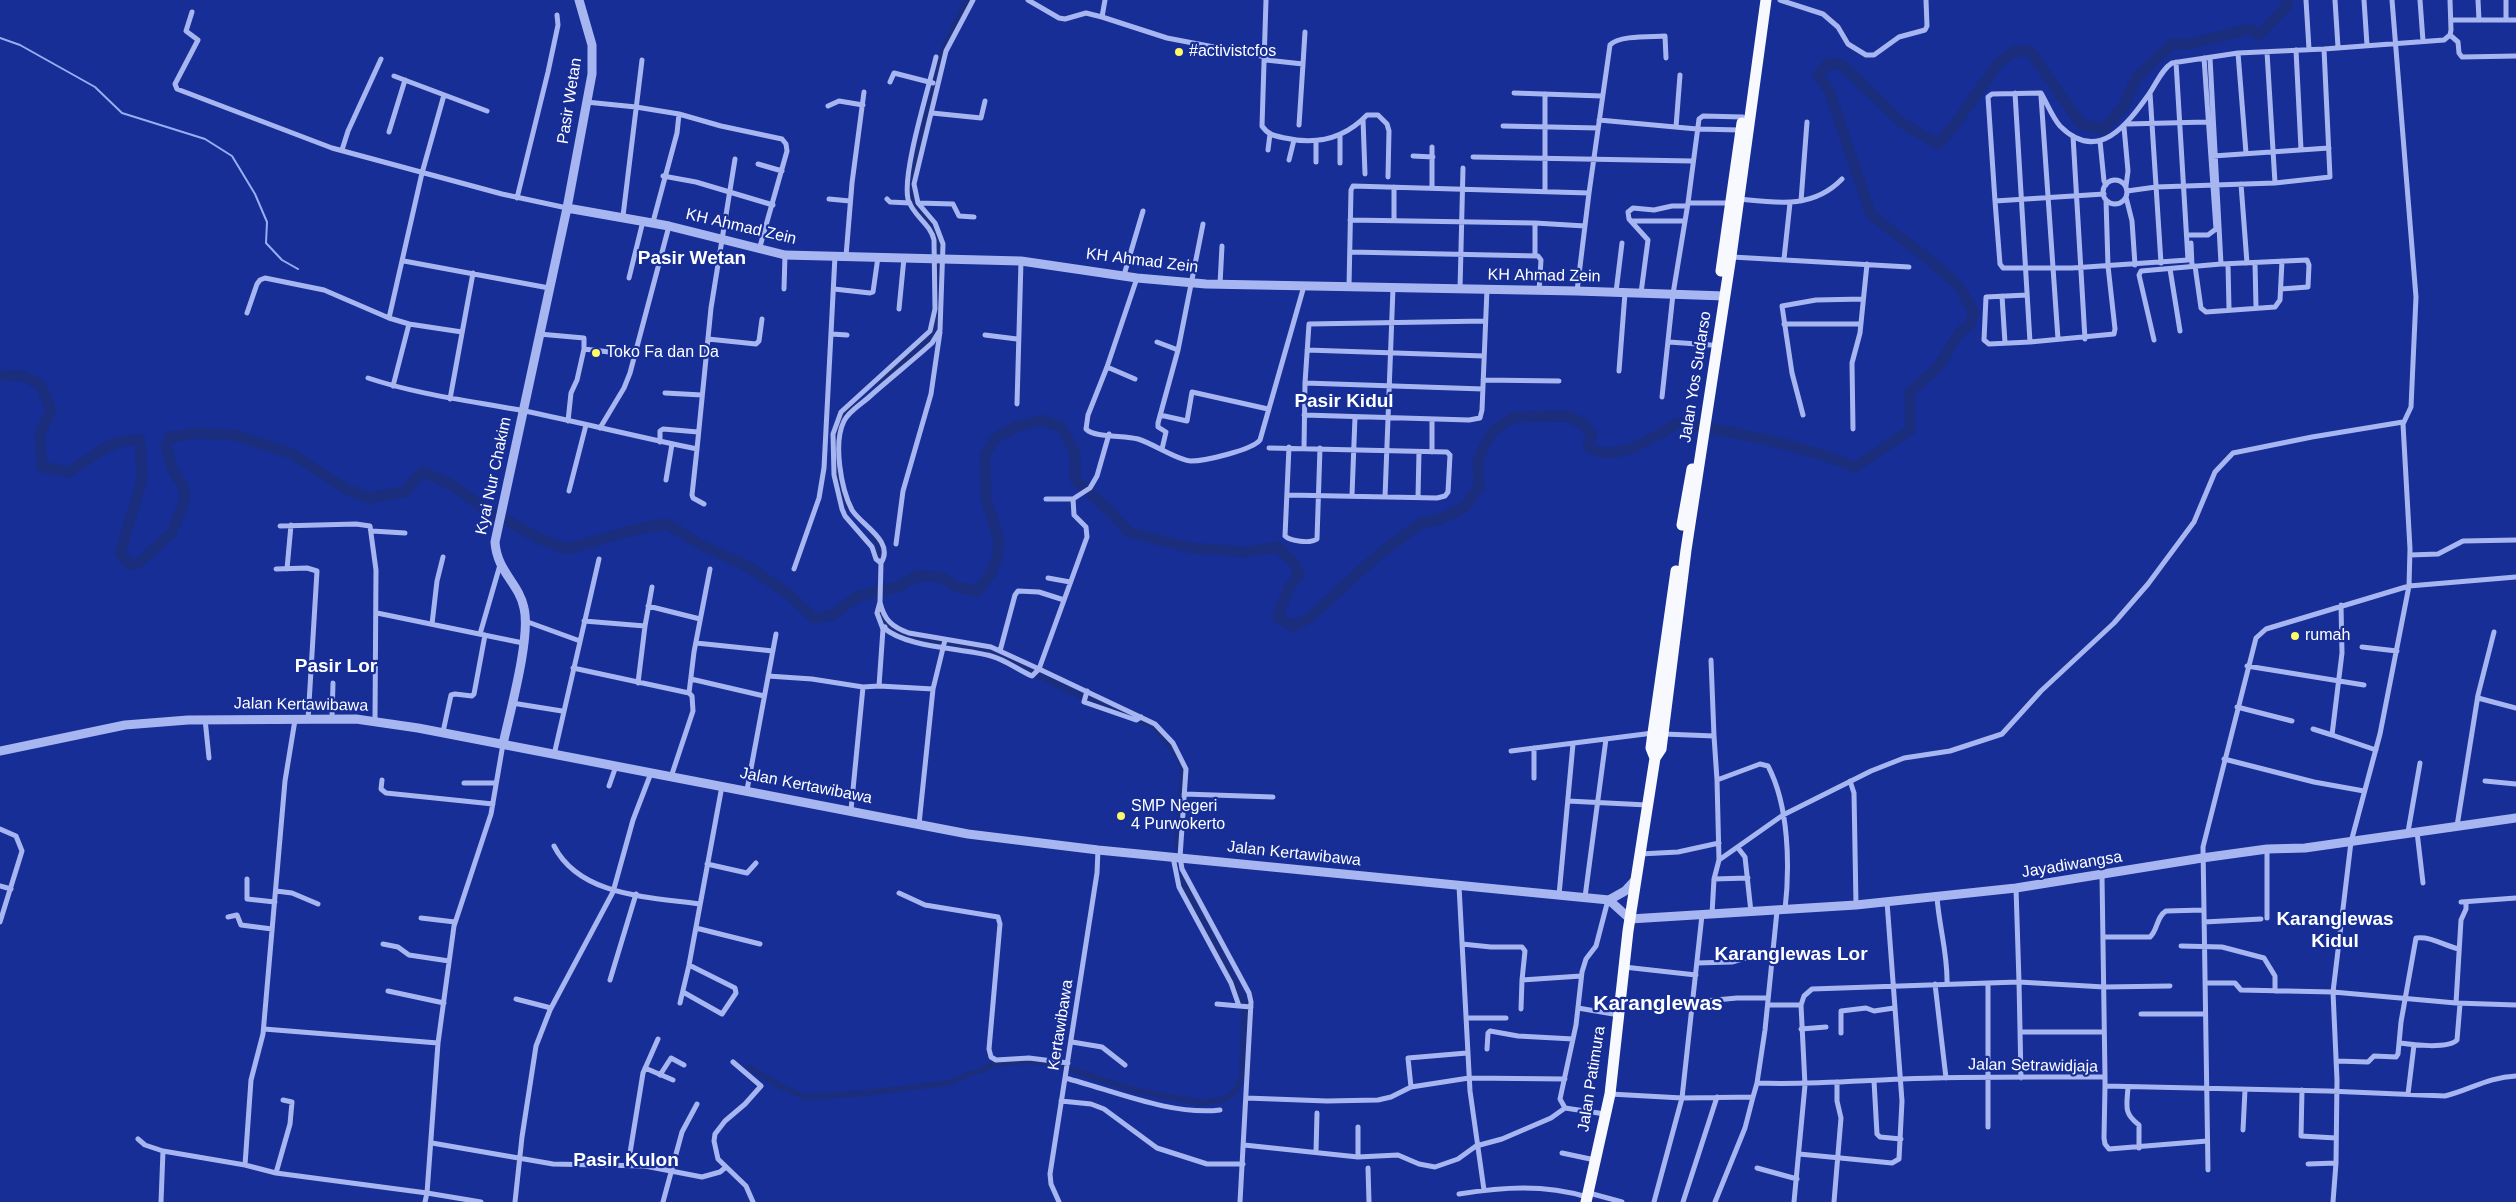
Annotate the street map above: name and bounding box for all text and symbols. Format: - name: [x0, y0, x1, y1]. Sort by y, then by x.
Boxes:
- place label: #activistcfos: [1189, 42, 1276, 62]
- marker: #activistcfos: [1173, 46, 1185, 58]
- street label: Pasir Wetan: [554, 57, 586, 145]
- street label: KH Ahmad Zein: [684, 205, 798, 249]
- street label: KH Ahmad Zein: [1085, 245, 1199, 277]
- district label: Pasir Wetan: [638, 248, 746, 270]
- street label: KH Ahmad Zein: [1487, 265, 1601, 287]
- street label: Jalan Yos Sudarso: [1676, 310, 1716, 444]
- place label: Toko Fa dan Da: [606, 343, 719, 363]
- marker: Toko Fa dan Da: [590, 347, 602, 359]
- district label: Pasir Kidul: [1294, 391, 1394, 413]
- street label: Kyai Nur Chakim: [472, 415, 516, 537]
- place label: rumah: [2305, 626, 2350, 646]
- marker: rumah: [2289, 630, 2301, 642]
- district label: Pasir Lor: [295, 656, 377, 678]
- street label: Jalan Kertawibawa: [234, 694, 368, 716]
- street label: Jalan Kertawibawa: [738, 764, 874, 808]
- place label: SMP Negeri 4 Purwokerto: [1131, 797, 1225, 835]
- marker: SMP Negeri 4 Purwokerto: [1115, 810, 1127, 822]
- street label: Jalan Kertawibawa: [1226, 837, 1362, 871]
- street label: Jayadiwangsa: [2020, 848, 2124, 882]
- district label: Karanglewas Kidul: [2276, 909, 2394, 953]
- district label: Karanglewas Lor: [1714, 944, 1868, 966]
- street label: Kertawibawa: [1044, 978, 1078, 1072]
- district label: Karanglewas: [1593, 991, 1723, 1017]
- street label: Jalan Patimura: [1574, 1025, 1610, 1133]
- street label: Jalan Setrawidjaja: [1968, 1055, 2098, 1077]
- district label: Pasir Kulon: [573, 1150, 679, 1172]

